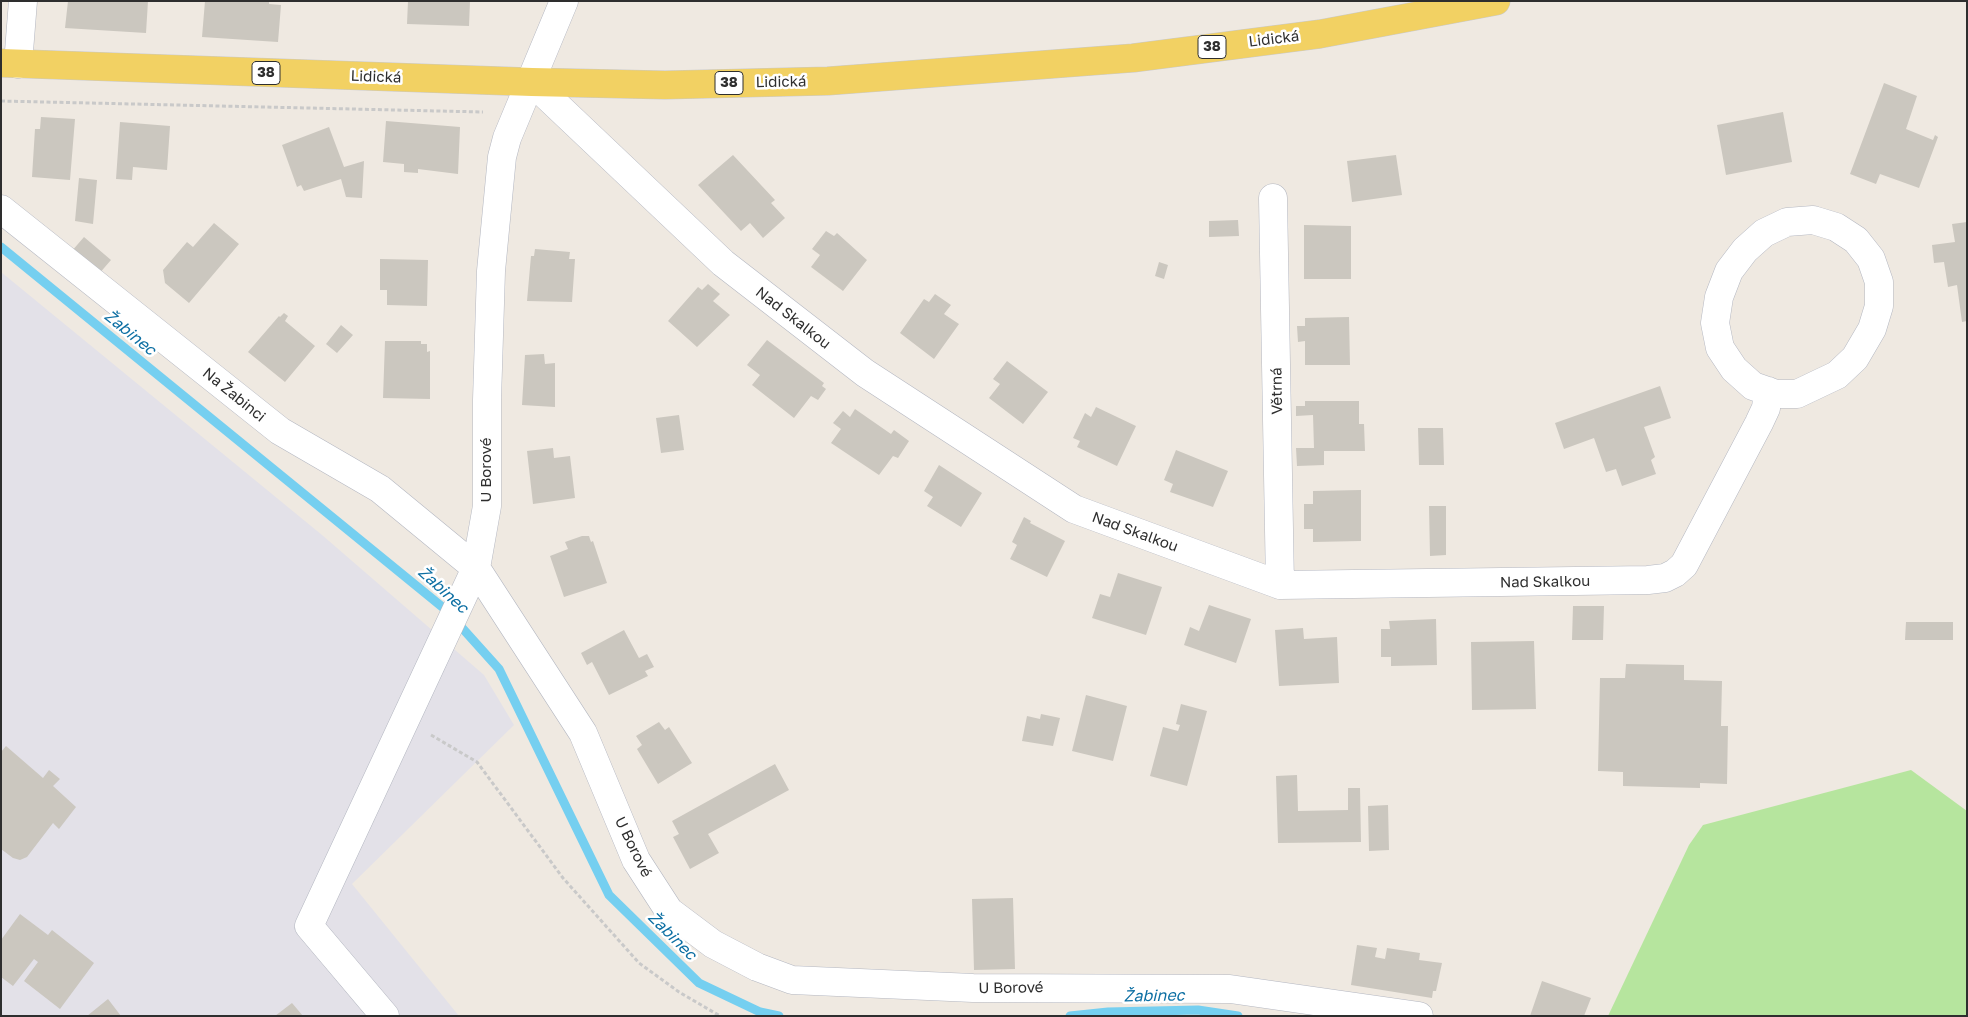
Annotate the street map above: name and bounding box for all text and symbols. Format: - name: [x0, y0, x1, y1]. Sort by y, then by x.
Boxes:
- street label: Lidická: [1248, 27, 1300, 51]
- road number: 38: [1198, 36, 1226, 58]
- road number: 38: [252, 62, 280, 84]
- street label: Lidická: [350, 67, 402, 87]
- road number: 38: [715, 72, 743, 95]
- street label: Lidická: [755, 73, 807, 91]
- street label: Nad Skalkou: [752, 283, 834, 353]
- water label: Žabinec: [100, 306, 160, 360]
- street label: Na Žabinci: [199, 364, 269, 426]
- street label: Větrná: [1268, 367, 1286, 415]
- street label: U Borové: [477, 438, 495, 502]
- street label: Nad Skalkou: [1089, 508, 1181, 556]
- water label: Žabinec: [414, 563, 472, 617]
- street label: Nad Skalkou: [1500, 572, 1590, 592]
- street label: U Borové: [611, 814, 655, 880]
- water label: Žabinec: [644, 908, 700, 964]
- street label: U Borové: [978, 978, 1044, 998]
- water label: Žabinec: [1124, 986, 1184, 1006]

